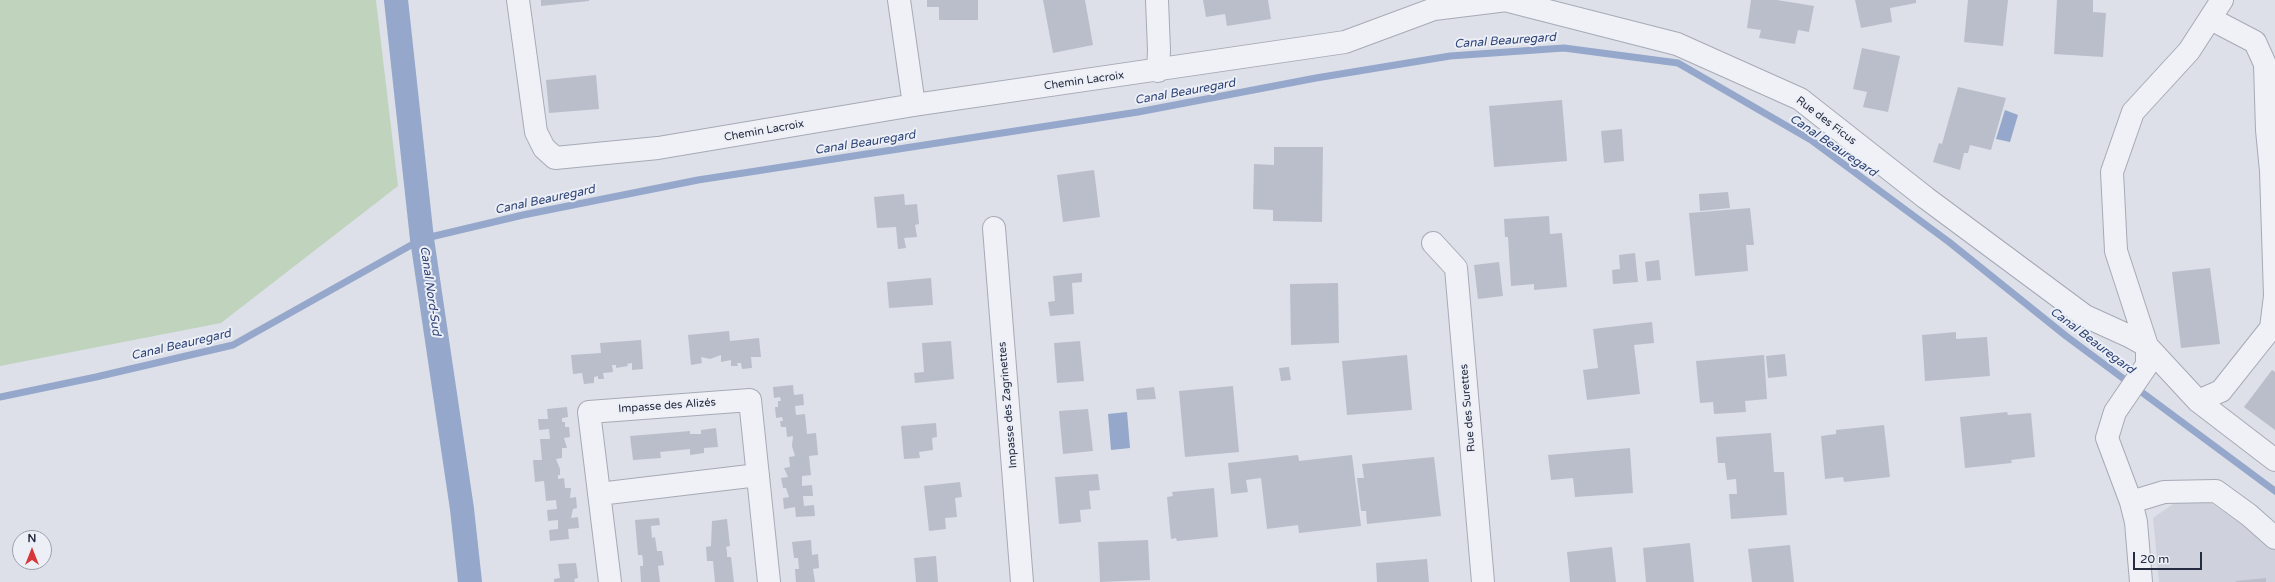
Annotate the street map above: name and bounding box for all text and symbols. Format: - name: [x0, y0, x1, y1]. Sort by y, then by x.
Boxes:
- water label: Canal Beauregard: [1454, 30, 1556, 52]
- street label: Chemin Lacroix: [1043, 69, 1125, 93]
- water label: Canal Beauregard: [1134, 76, 1236, 108]
- street label: Rue des Ficus: [1793, 94, 1859, 148]
- water label: Canal Beauregard: [1787, 112, 1879, 180]
- street label: Chemin Lacroix: [723, 117, 805, 145]
- water label: Canal Beauregard: [814, 128, 916, 158]
- water label: Canal Beauregard: [494, 182, 596, 218]
- water label: Canal Nord-Sud: [417, 245, 443, 337]
- water label: Canal Beauregard: [2047, 305, 2137, 377]
- water label: Canal Beauregard: [130, 327, 232, 363]
- street label: Impasse des Zagrinettes: [996, 341, 1020, 469]
- street label: Rue des Surettes: [1458, 363, 1478, 453]
- street label: Impasse des Alizés: [618, 396, 716, 416]
- north arrow: [12, 530, 52, 570]
- text: N: [28, 532, 36, 545]
- scale bar: [2135, 544, 2204, 570]
- text: 20 m: [2140, 552, 2169, 566]

